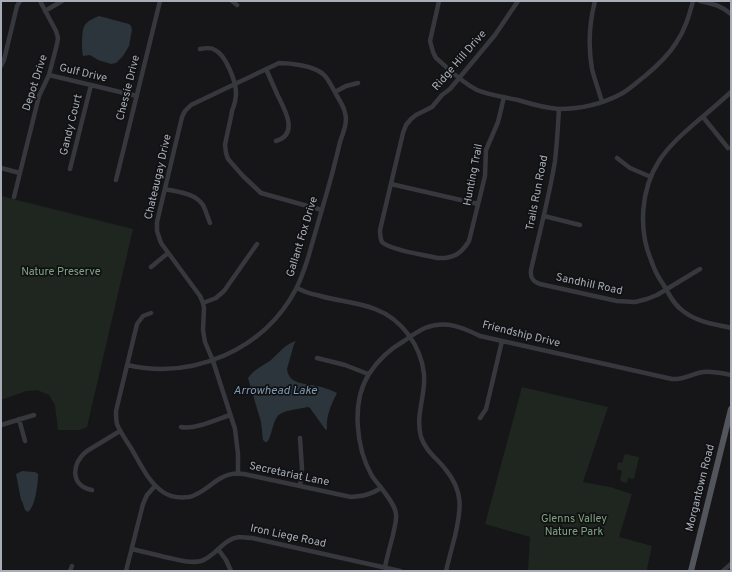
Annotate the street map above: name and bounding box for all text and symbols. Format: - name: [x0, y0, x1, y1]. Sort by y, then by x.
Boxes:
- street label: Ridge Hill Drive: [430, 28, 490, 94]
- street label: Depot Drive: [21, 53, 51, 113]
- street label: Chessie Drive: [114, 54, 144, 122]
- street label: Gulf Drive: [58, 62, 108, 86]
- street label: Gandy Court: [58, 93, 86, 157]
- street label: Chateaugay Drive: [143, 133, 175, 221]
- street label: Hunting Trail: [462, 143, 486, 207]
- street label: Trails Run Road: [524, 154, 552, 232]
- street label: Gallant Fox Drive: [285, 195, 321, 279]
- park label: Nature Preserve: [21, 266, 101, 280]
- street label: Sandhill Road: [554, 271, 624, 299]
- street label: Friendship Drive: [481, 319, 561, 351]
- water label: Arrowhead Lake: [233, 385, 317, 399]
- street label: Morgantown Road: [684, 443, 718, 533]
- street label: Secretariat Lane: [248, 460, 330, 490]
- park label: Glenns Valley Nature Park: [541, 513, 607, 539]
- street label: Iron Liege Road: [249, 523, 327, 551]

